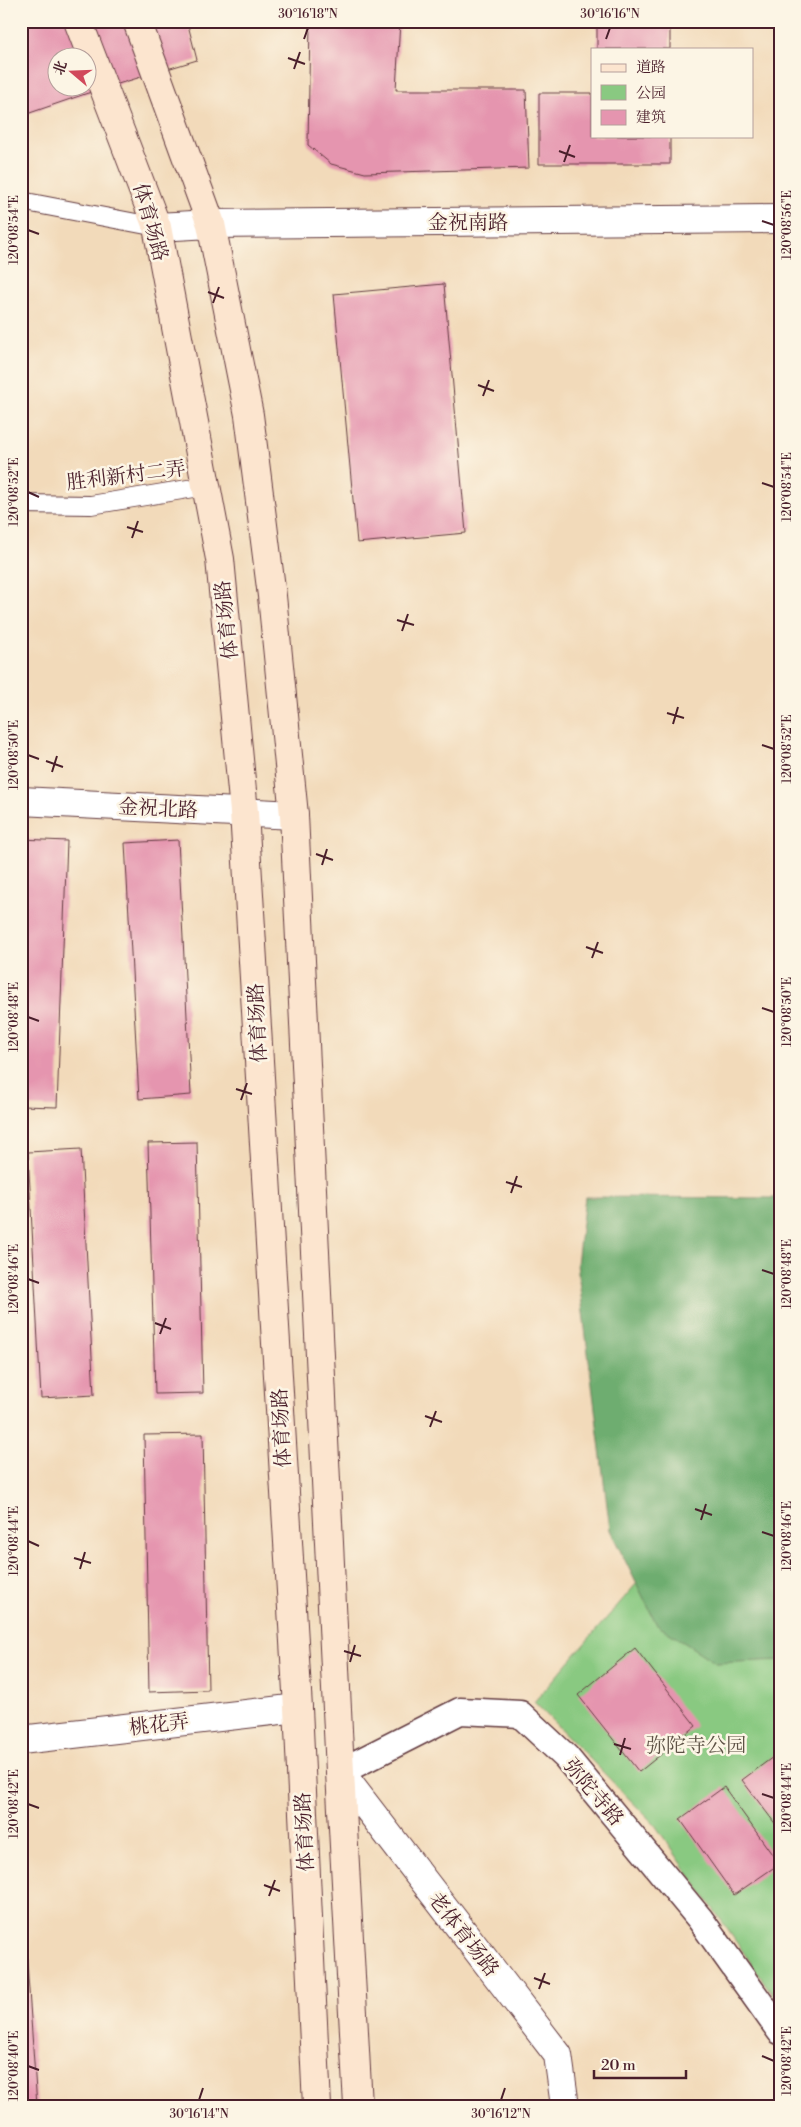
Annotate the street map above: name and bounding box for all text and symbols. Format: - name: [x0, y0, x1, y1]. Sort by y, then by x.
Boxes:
- text: 30°16'18"N: [278, 7, 338, 22]
- text: 30°16'16"N: [580, 7, 640, 22]
- north arrow: [48, 48, 98, 98]
- legend: [591, 48, 754, 138]
- text: 道路: [636, 58, 666, 77]
- text: 北: [50, 59, 71, 78]
- text: 公园: [636, 84, 666, 103]
- text: 建筑: [636, 108, 666, 127]
- street label: 体育场路: [127, 181, 173, 264]
- text: 120°08'56"E: [780, 190, 795, 260]
- text: 120°08'54"E: [7, 195, 22, 265]
- street label: 金祝南路: [428, 211, 508, 236]
- text: 120°08'54"E: [780, 452, 795, 522]
- text: 120°08'52"E: [7, 457, 22, 527]
- street label: 胜利新村二弄: [65, 457, 187, 496]
- street label: 体育场路: [211, 579, 244, 661]
- text: 120°08'52"E: [780, 714, 795, 784]
- text: 120°08'50"E: [7, 720, 22, 790]
- street label: 金祝北路: [117, 795, 199, 824]
- text: 120°08'50"E: [780, 977, 795, 1047]
- text: 120°08'48"E: [7, 982, 22, 1052]
- street label: 体育场路: [244, 982, 273, 1064]
- text: 120°08'48"E: [780, 1239, 795, 1309]
- text: 120°08'46"E: [7, 1244, 22, 1314]
- street label: 体育场路: [268, 1387, 297, 1469]
- text: 120°08'46"E: [780, 1501, 795, 1571]
- text: 120°08'44"E: [7, 1506, 22, 1576]
- street label: 桃花弄: [128, 1709, 190, 1742]
- park label: 弥陀寺公园: [646, 1734, 746, 1759]
- street label: 弥陀寺路: [558, 1754, 628, 1832]
- text: 120°08'44"E: [780, 1763, 795, 1833]
- text: 120°08'42"E: [7, 1769, 22, 1839]
- street label: 体育场路: [291, 1791, 320, 1873]
- street label: 老体育场路: [422, 1888, 503, 1982]
- text: 120°08'42"E: [780, 2026, 795, 2096]
- text: 120°08'40"E: [7, 2031, 22, 2101]
- scale bar: [594, 2047, 686, 2079]
- text: 20 m: [601, 2056, 636, 2075]
- text: 30°16'14"N: [169, 2107, 229, 2122]
- text: 30°16'12"N: [471, 2107, 531, 2122]

